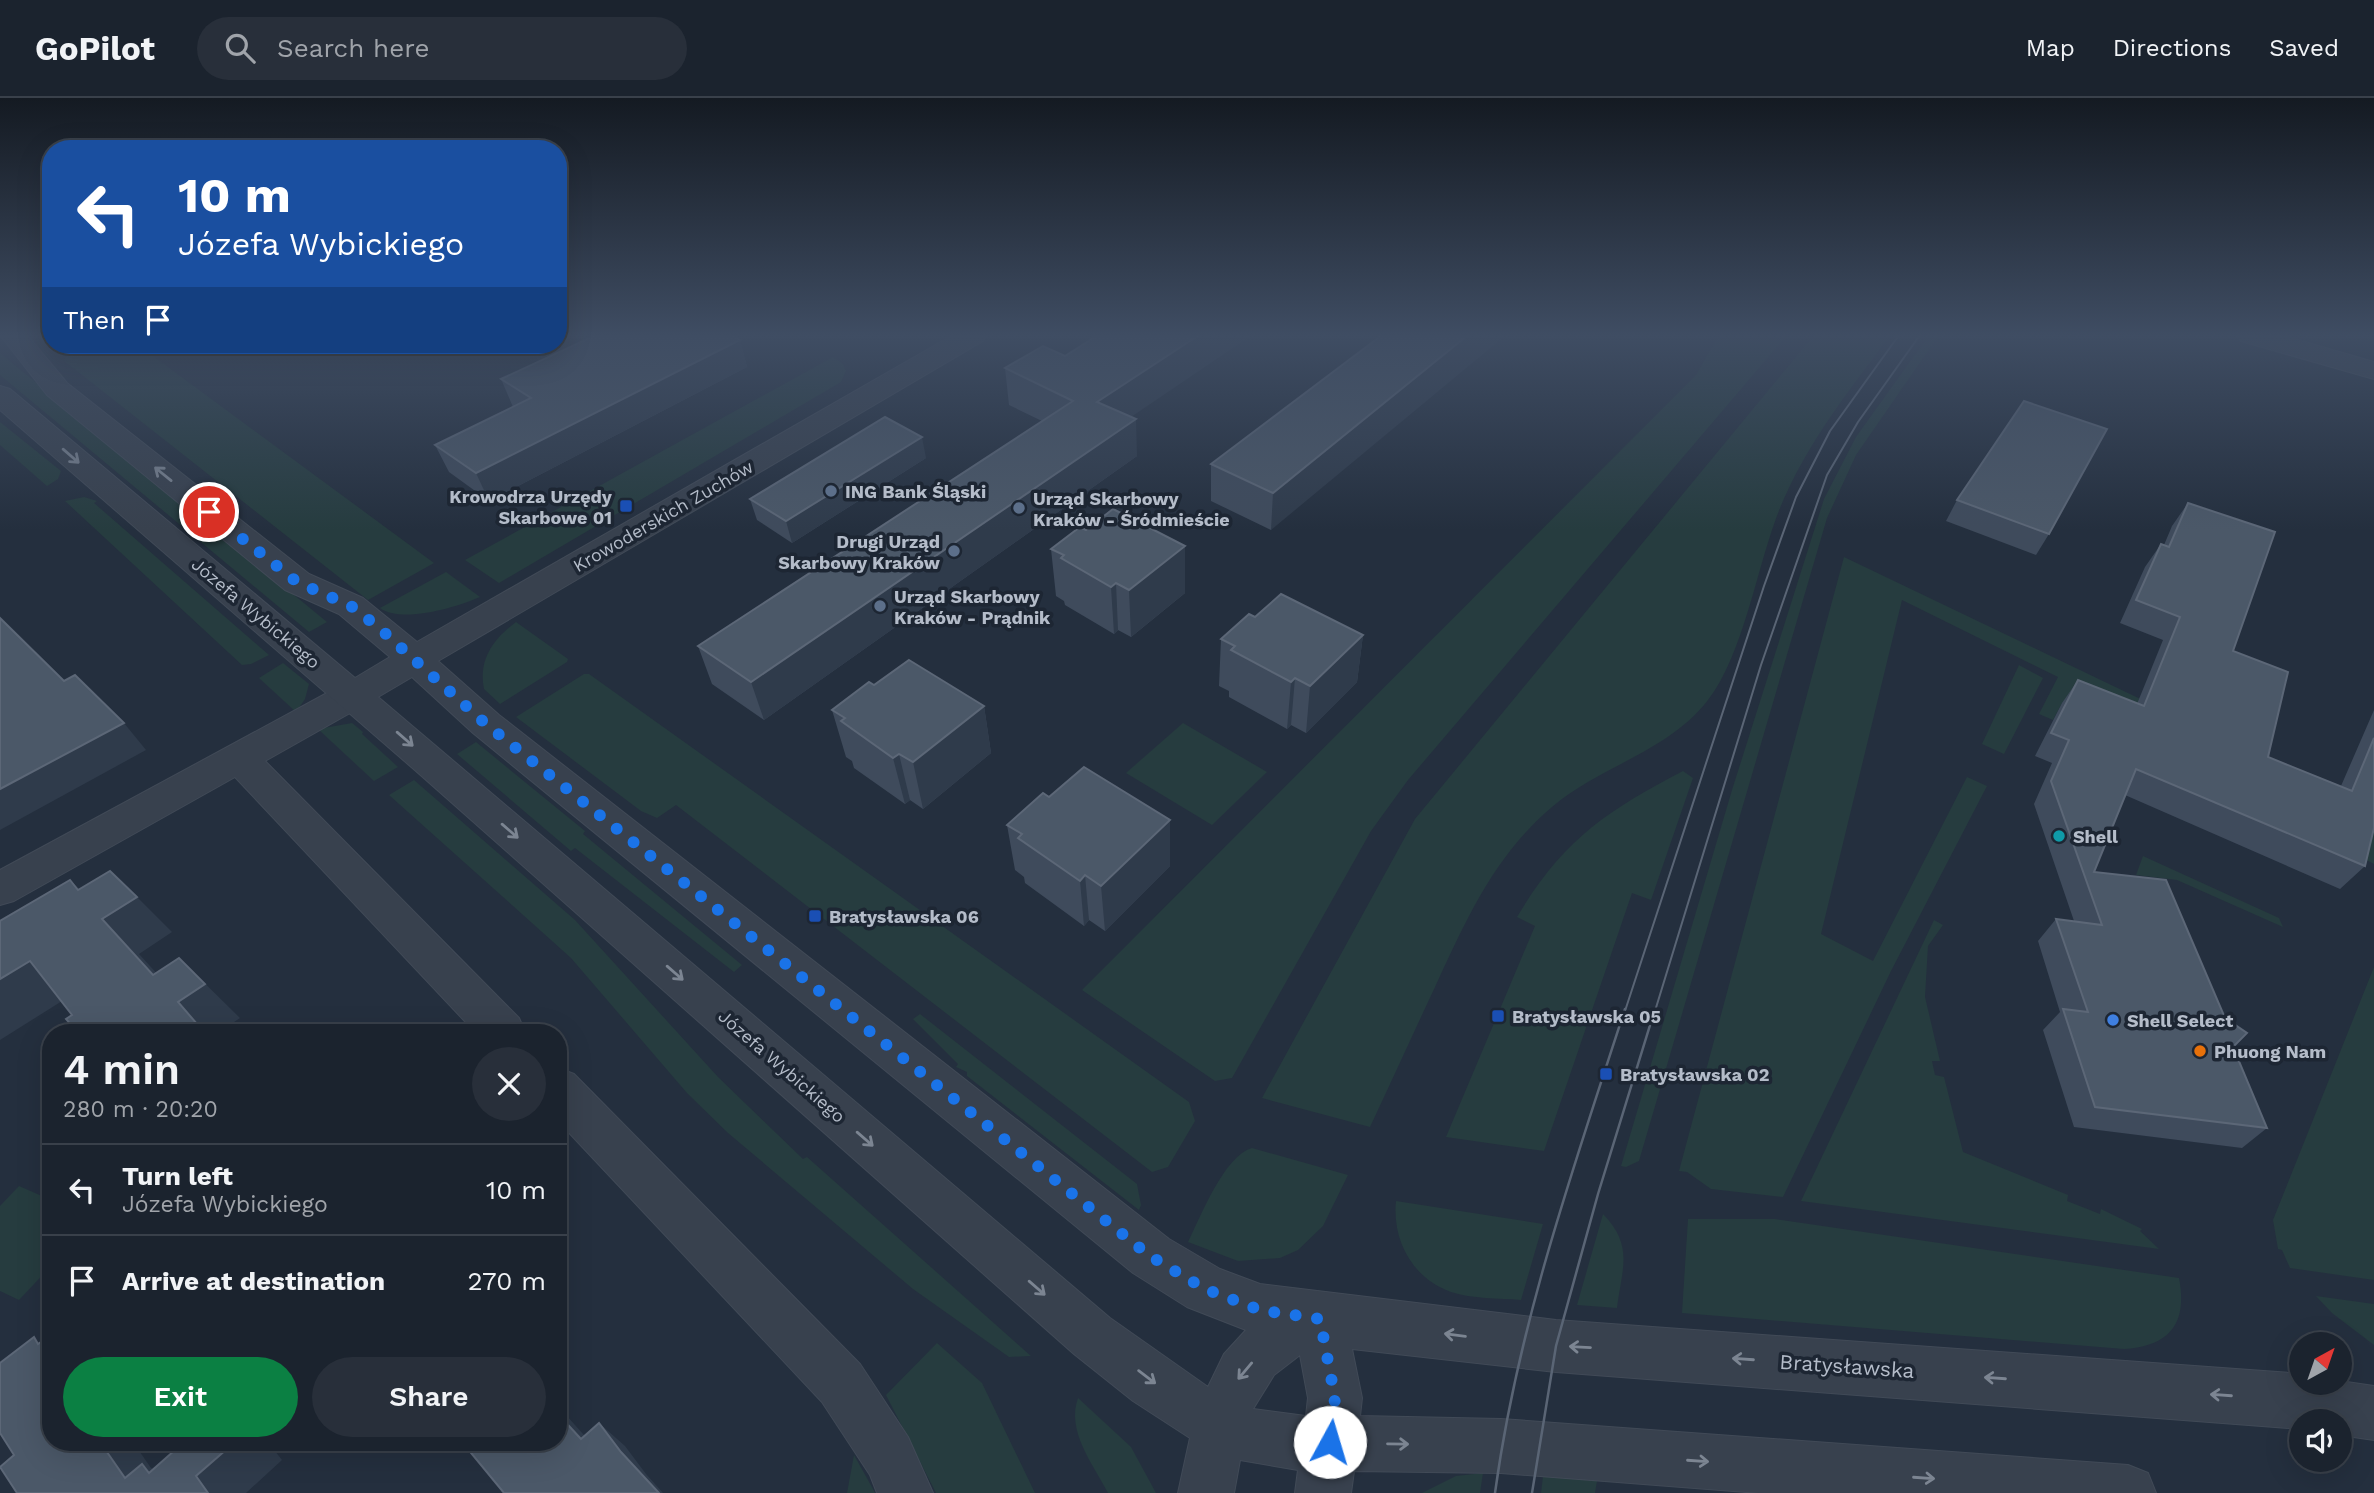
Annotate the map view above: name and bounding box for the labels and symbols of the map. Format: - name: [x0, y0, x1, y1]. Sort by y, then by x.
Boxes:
- one-way arrow: [61, 448, 79, 464]
- street label: Krowoderskich Zuchów: [569, 456, 757, 576]
- one-way arrow: [154, 467, 172, 482]
- place label: ING Bank Śląski: [845, 481, 986, 502]
- pin: [179, 482, 239, 542]
- marker: ING Bank Śląski: [823, 483, 839, 499]
- place label: Krowodrza Urzędy Skarbowe 01: [449, 486, 613, 528]
- place label: Urząd Skarbowy Kraków - Śródmieście: [1033, 488, 1230, 530]
- marker: Krowodrza Urzędy Skarbowe 01: [618, 498, 634, 514]
- marker: Urząd Skarbowy Kraków - Śródmieście: [1011, 500, 1027, 516]
- place label: Drugi Urząd Skarbowy Kraków: [778, 531, 941, 573]
- marker: Drugi Urząd Skarbowy Kraków: [946, 543, 962, 559]
- street label: Józefa Wybickiego: [188, 553, 324, 673]
- place label: Urząd Skarbowy Kraków - Prądnik: [894, 586, 1051, 628]
- marker: Urząd Skarbowy Kraków - Prądnik: [872, 598, 888, 614]
- one-way arrow: [395, 731, 413, 747]
- one-way arrow: [501, 823, 519, 839]
- place label: Shell: [2073, 826, 2118, 847]
- marker: Shell: [2051, 828, 2067, 844]
- place label: Bratysławska 06: [829, 906, 979, 927]
- marker: Bratysławska 06: [807, 908, 823, 924]
- one-way arrow: [666, 965, 684, 981]
- street label: Józefa Wybickiego: [714, 1005, 850, 1127]
- place label: Bratysławska 05: [1512, 1006, 1661, 1027]
- marker: Bratysławska 05: [1490, 1008, 1506, 1024]
- place label: Shell Select: [2127, 1010, 2233, 1031]
- marker: Shell Select: [2105, 1012, 2121, 1028]
- place label: Phuong Nam: [2214, 1041, 2326, 1062]
- marker: Phuong Nam: [2192, 1043, 2208, 1059]
- place label: Bratysławska 02: [1620, 1064, 1769, 1085]
- marker: Bratysławska 02: [1598, 1066, 1614, 1082]
- one-way arrow: [856, 1131, 874, 1147]
- one-way arrow: [1027, 1280, 1045, 1296]
- one-way arrow: [1444, 1328, 1466, 1341]
- north arrow: [2289, 1332, 2352, 1395]
- one-way arrow: [1569, 1341, 1592, 1354]
- street label: Bratysławska: [1779, 1349, 1915, 1383]
- one-way arrow: [1733, 1352, 1755, 1365]
- one-way arrow: [1237, 1362, 1253, 1380]
- one-way arrow: [1137, 1370, 1155, 1385]
- one-way arrow: [1984, 1371, 2006, 1384]
- one-way arrow: [2211, 1388, 2233, 1401]
- position arrow: [1293, 1405, 1367, 1479]
- one-way arrow: [1387, 1437, 1410, 1451]
- one-way arrow: [1686, 1455, 1708, 1468]
- one-way arrow: [1913, 1472, 1935, 1485]

